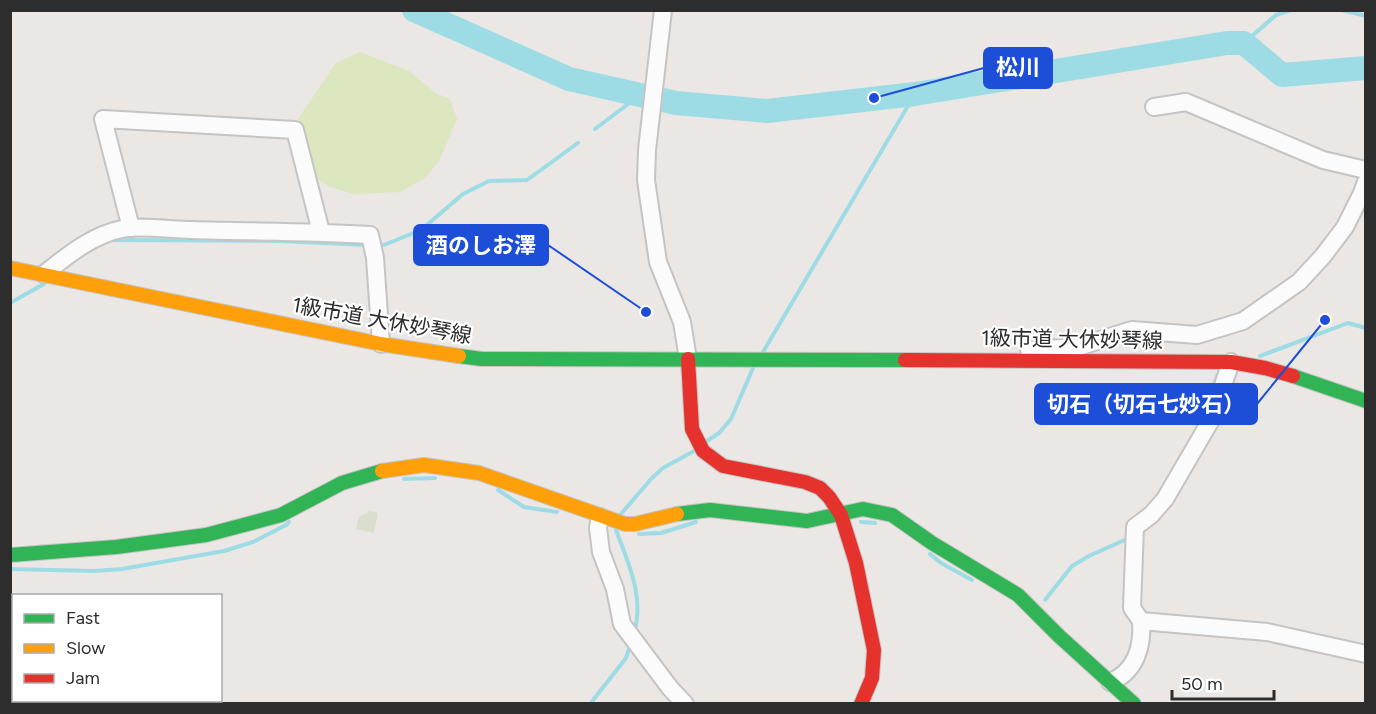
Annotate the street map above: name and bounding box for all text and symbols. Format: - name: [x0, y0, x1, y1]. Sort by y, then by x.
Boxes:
- callout: 松川: [984, 48, 1052, 88]
- text: 松川: [996, 54, 1040, 81]
- callout: 酒のしお澤: [414, 225, 548, 265]
- text: 酒のしお澤: [426, 232, 536, 259]
- street label: 1級市道 大休妙琴線: [290, 292, 474, 348]
- street label: 1級市道 大休妙琴線: [981, 325, 1163, 353]
- callout: 切石（切石七妙石）: [1035, 384, 1257, 424]
- text: 切石（切石七妙石）: [1047, 391, 1245, 418]
- legend: [12, 594, 222, 702]
- text: Fast: [66, 607, 100, 629]
- text: Slow: [66, 637, 105, 659]
- scale bar: [1172, 663, 1274, 701]
- text: Jam: [66, 667, 100, 689]
- text: 50 m: [1181, 673, 1223, 695]

